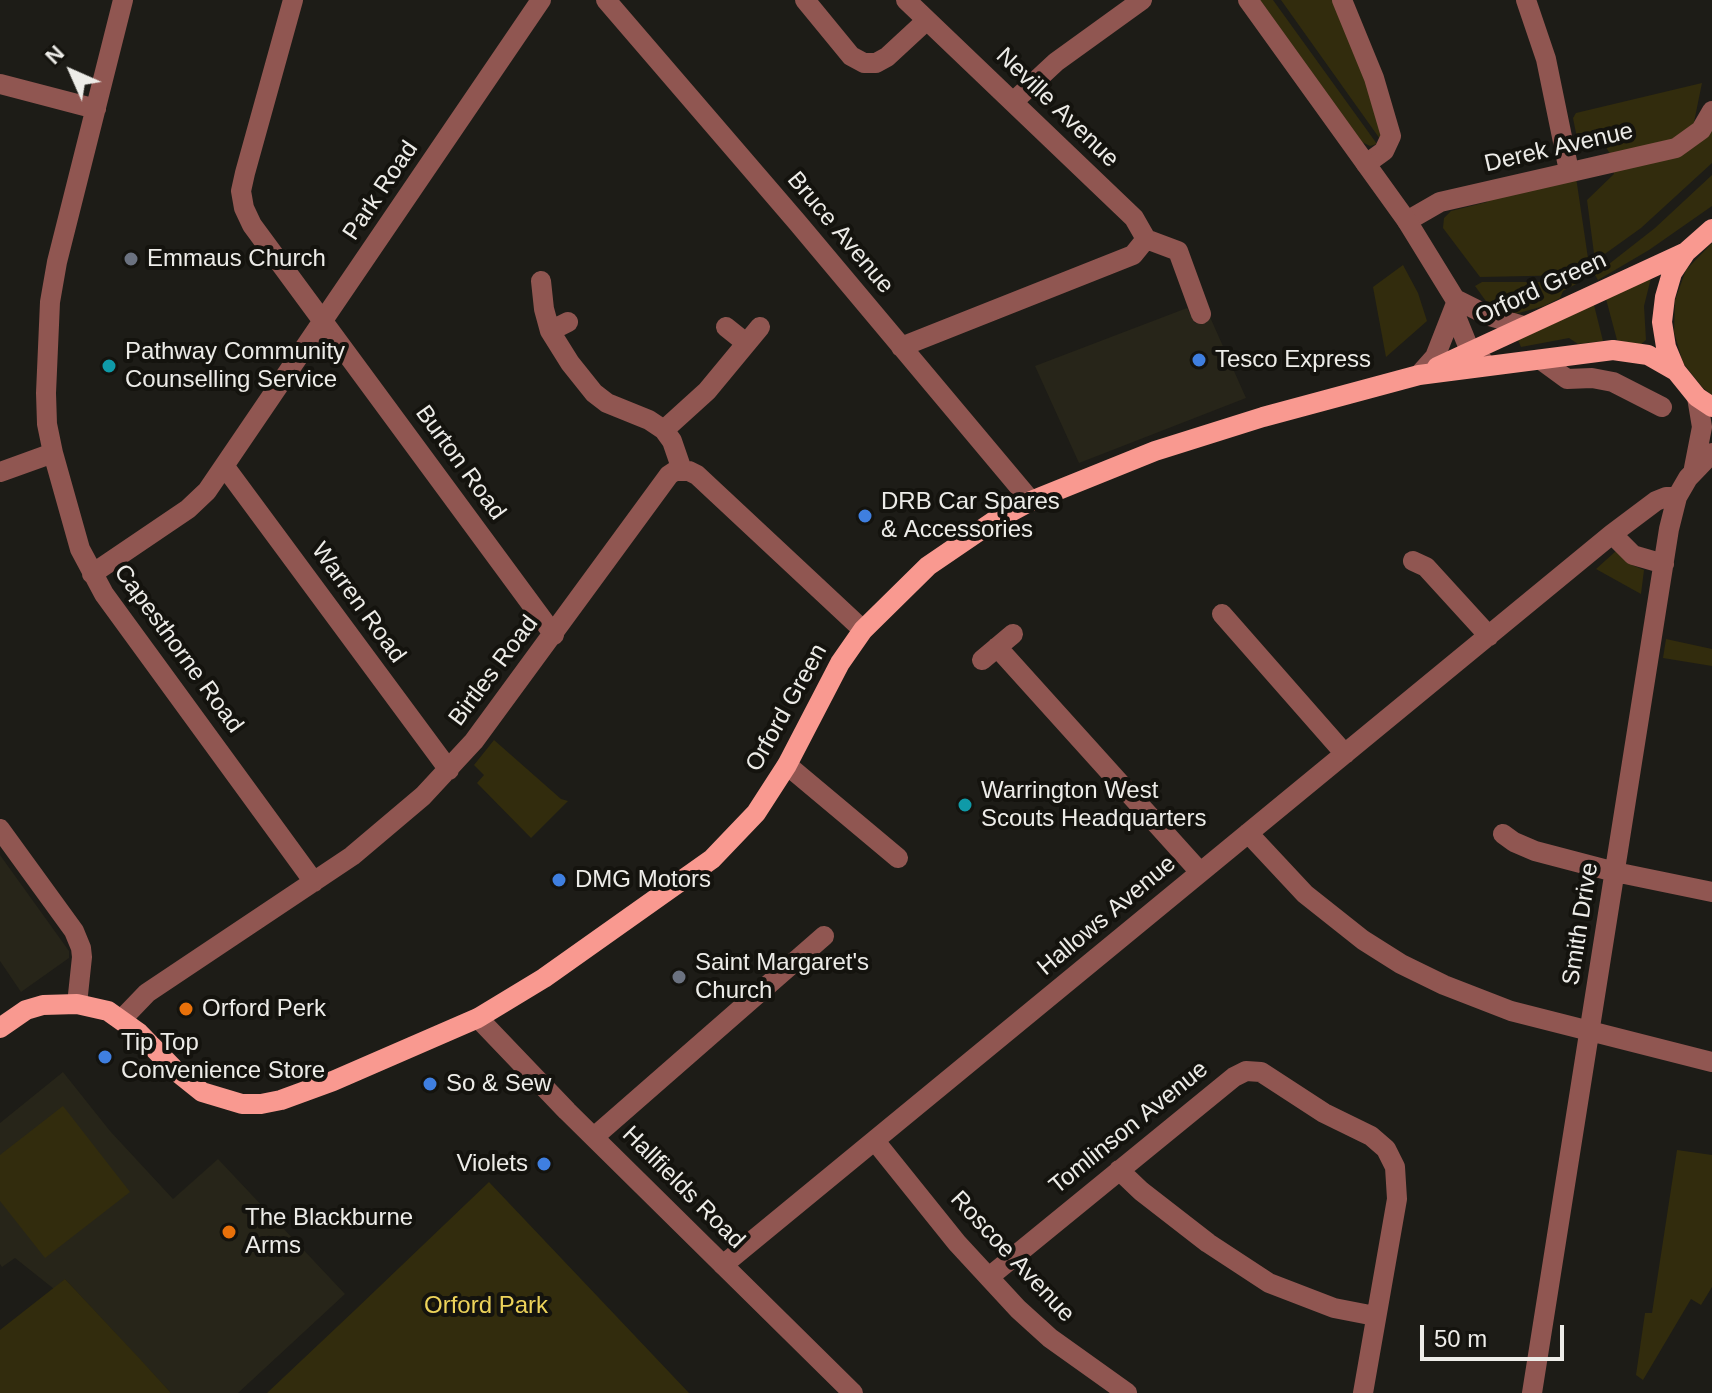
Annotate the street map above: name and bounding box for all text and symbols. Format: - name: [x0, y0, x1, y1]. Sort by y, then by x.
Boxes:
- north arrow: [32, 32, 112, 112]
- text: N: [40, 40, 69, 69]
- street label: Neville Avenue: [990, 42, 1124, 174]
- street label: Derek Avenue: [1482, 117, 1636, 179]
- street label: Park Road: [337, 136, 425, 246]
- street label: Bruce Avenue: [781, 166, 899, 300]
- place label: Emmaus Church: [147, 245, 326, 273]
- street label: Orford Green: [1471, 246, 1611, 332]
- marker: Emmaus Church: [122, 250, 140, 268]
- place label: Pathway Community Counselling Service: [125, 338, 345, 394]
- place label: Tesco Express: [1215, 346, 1371, 374]
- marker: Tesco Express: [1190, 351, 1208, 369]
- marker: Pathway Community Counselling Service: [100, 357, 118, 375]
- street label: Burton Road: [409, 400, 511, 526]
- place label: DRB Car Spares & Accessories: [881, 488, 1060, 544]
- marker: DRB Car Spares & Accessories: [856, 507, 874, 525]
- street label: Warren Road: [305, 537, 411, 669]
- street label: Capesthorne Road: [107, 559, 249, 739]
- street label: Birtles Road: [443, 610, 545, 732]
- street label: Orford Green: [740, 639, 834, 777]
- place label: Warrington West Scouts Headquarters: [981, 777, 1206, 833]
- marker: Warrington West Scouts Headquarters: [956, 796, 974, 814]
- street label: Hallows Avenue: [1032, 850, 1182, 982]
- street label: Smith Drive: [1557, 861, 1605, 987]
- place label: DMG Motors: [575, 866, 711, 894]
- marker: DMG Motors: [550, 871, 568, 889]
- place label: Saint Margaret's Church: [695, 949, 869, 1005]
- marker: Saint Margaret's Church: [670, 968, 688, 986]
- place label: Orford Perk: [202, 995, 326, 1023]
- marker: Orford Perk: [177, 1000, 195, 1018]
- place label: Tip Top Convenience Store: [121, 1029, 325, 1085]
- marker: Tip Top Convenience Store: [96, 1048, 114, 1066]
- street label: Tomlinson Avenue: [1044, 1055, 1214, 1201]
- place label: So & Sew: [446, 1070, 551, 1098]
- marker: So & Sew: [421, 1075, 439, 1093]
- street label: Hallfields Road: [616, 1121, 750, 1255]
- place label: Violets: [456, 1150, 528, 1178]
- marker: Violets: [535, 1155, 553, 1173]
- street label: Roscoe Avenue: [944, 1185, 1080, 1329]
- place label: The Blackburne Arms: [245, 1204, 413, 1260]
- marker: The Blackburne Arms: [220, 1223, 238, 1241]
- park label: Orford Park: [424, 1292, 548, 1320]
- scale bar: [1424, 1309, 1568, 1359]
- text: 50 m: [1434, 1325, 1487, 1352]

